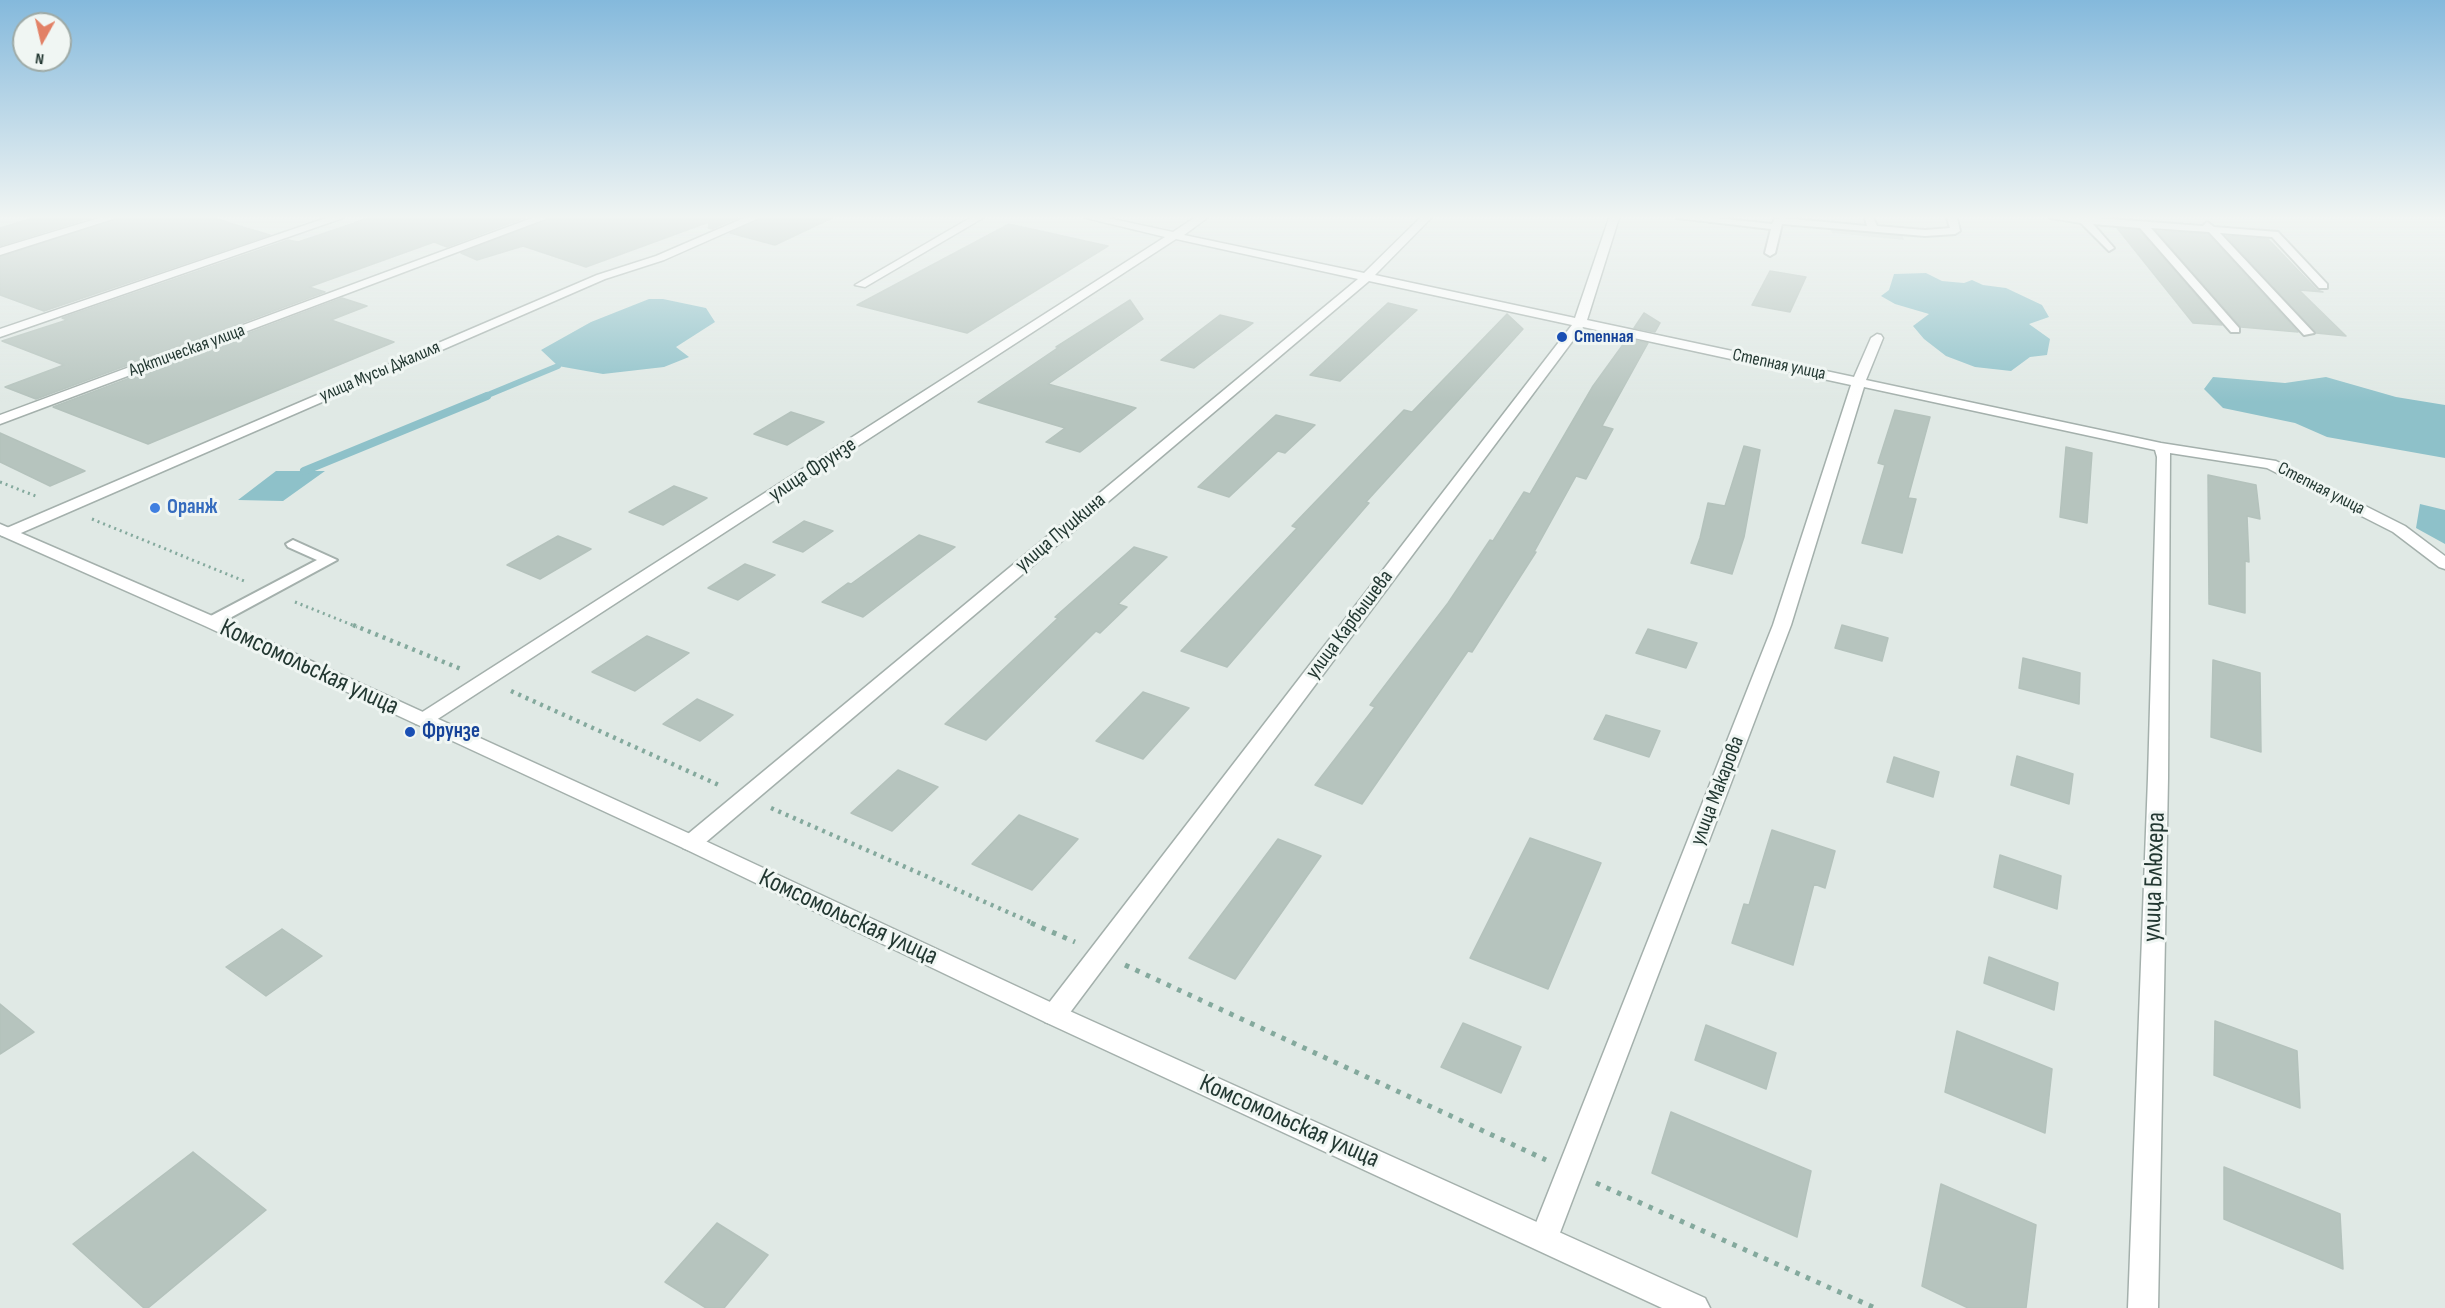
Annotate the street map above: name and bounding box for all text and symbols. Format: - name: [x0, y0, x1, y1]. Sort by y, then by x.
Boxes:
- north arrow: [12, 12, 72, 72]
- text: N: [34, 48, 45, 68]
- street label: Арктическая улица: [126, 320, 248, 382]
- place label: Степная: [1574, 326, 1634, 348]
- marker: Степная: [1555, 330, 1569, 344]
- street label: улица Мусы Джалиля: [317, 337, 443, 407]
- street label: Степная улица: [1730, 345, 1828, 385]
- street label: улица Фрунзе: [765, 432, 861, 508]
- street label: Степная улица: [2274, 458, 2368, 520]
- street label: улица Пушкина: [1011, 488, 1111, 578]
- place label: Оранж: [167, 495, 217, 521]
- marker: Оранж: [148, 501, 162, 515]
- street label: улица Карбышева: [1301, 566, 1399, 684]
- street label: Комсомольская улица: [215, 613, 403, 723]
- place label: Фрунзе: [422, 719, 480, 745]
- marker: Фрунзе: [403, 725, 417, 739]
- street label: улица Макарова: [1686, 733, 1750, 849]
- street label: улица Блюхера: [2137, 811, 2173, 943]
- street label: Комсомольская улица: [754, 863, 942, 973]
- street label: Комсомольская улица: [1194, 1068, 1384, 1176]

